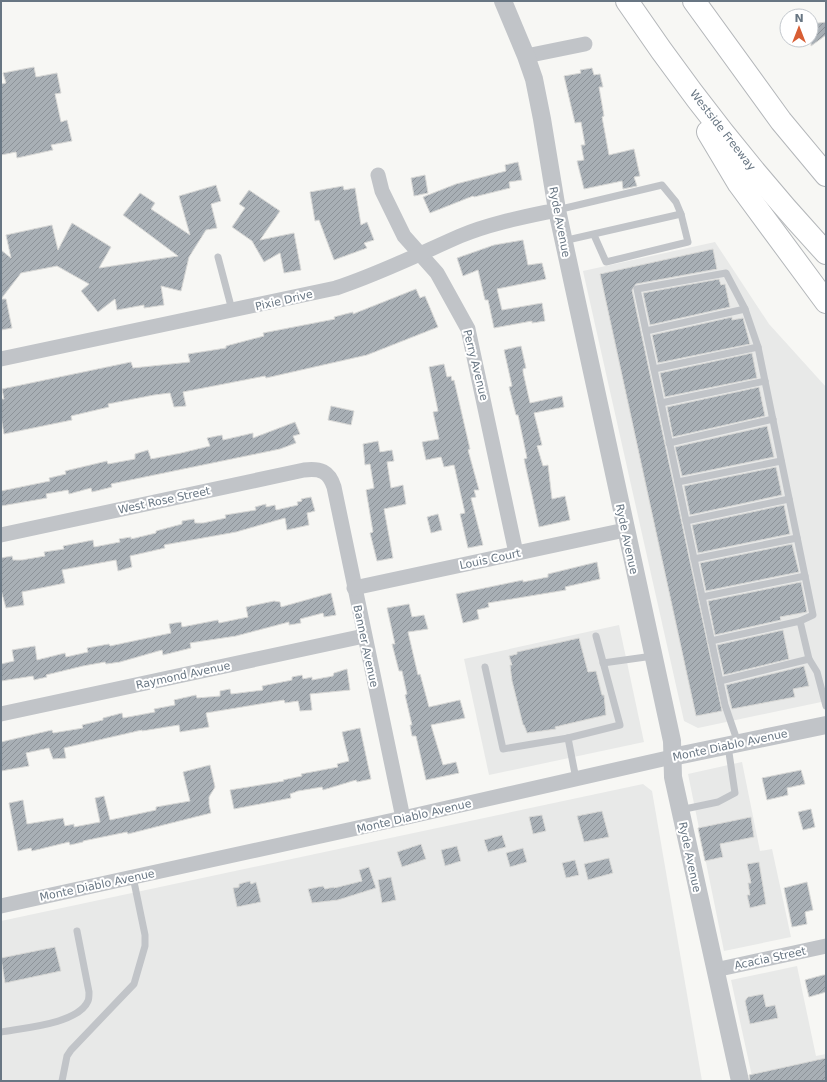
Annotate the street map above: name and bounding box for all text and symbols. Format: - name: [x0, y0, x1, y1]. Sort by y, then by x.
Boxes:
- north arrow: [779, 8, 819, 48]
- text: N: [794, 12, 804, 25]
- street label: Westside Freeway: [687, 87, 758, 174]
- street label: Ryde Avenue: [546, 186, 573, 259]
- street label: Pixie Drive: [254, 288, 314, 313]
- street label: Perry Avenue: [460, 328, 491, 402]
- street label: West Rose Street: [117, 484, 212, 517]
- street label: Ryde Avenue: [613, 503, 640, 576]
- street label: Louis Court: [458, 547, 523, 572]
- street label: Banner Avenue: [350, 604, 381, 689]
- street label: Raymond Avenue: [135, 659, 232, 692]
- street label: Monte Diablo Avenue: [671, 727, 789, 764]
- street label: Monte Diablo Avenue: [356, 797, 473, 836]
- street label: Ryde Avenue: [676, 821, 703, 894]
- street label: Monte Diablo Avenue: [38, 867, 156, 904]
- street label: Acacia Street: [733, 944, 808, 972]

